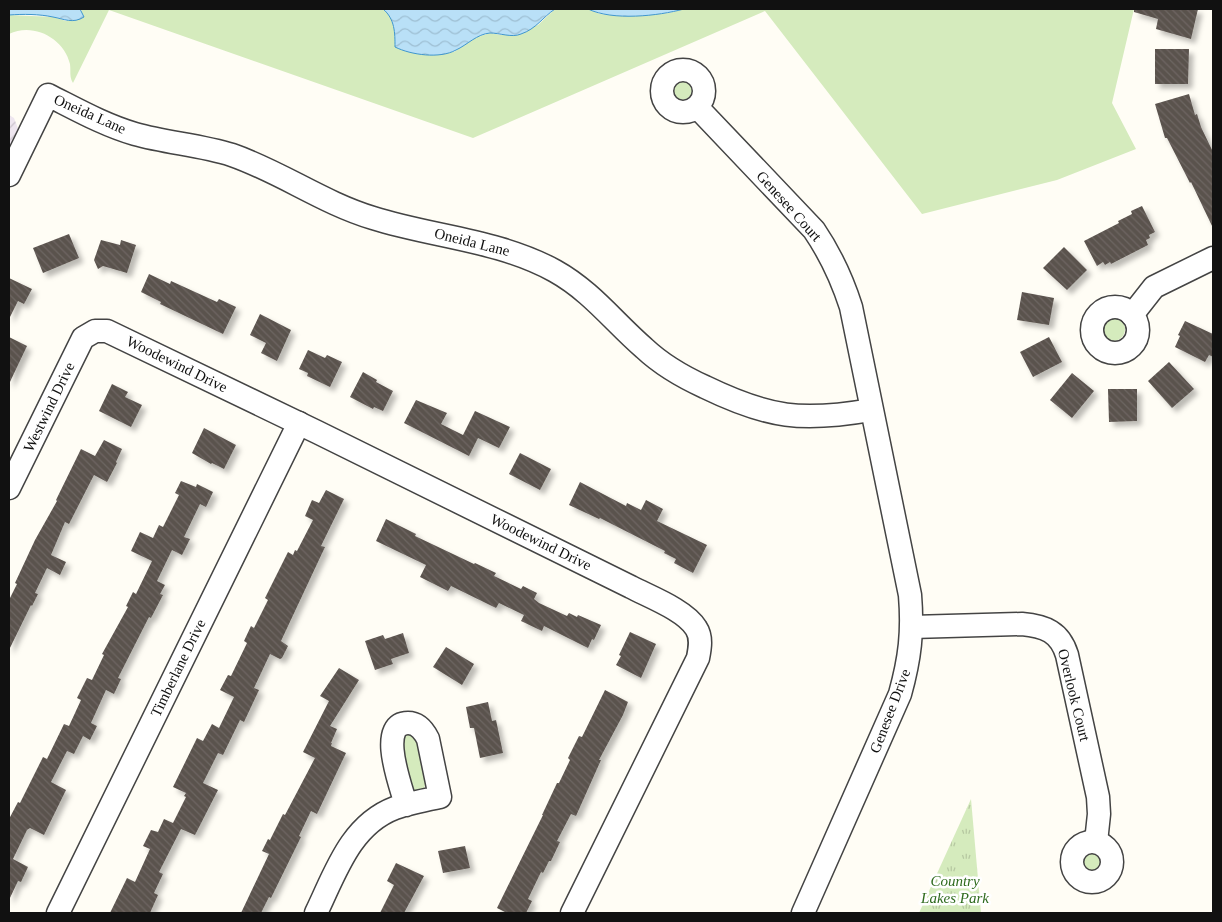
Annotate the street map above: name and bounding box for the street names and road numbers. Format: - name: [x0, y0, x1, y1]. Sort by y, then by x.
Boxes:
- street label: Oneida Lane: [52, 91, 129, 137]
- street label: Genesee Court: [753, 168, 825, 245]
- street label: Oneida Lane: [433, 225, 512, 259]
- street label: Woodewind Drive: [124, 333, 230, 395]
- street label: Westwind Drive: [20, 359, 78, 454]
- street label: Woodewind Drive: [488, 511, 594, 573]
- street label: Timberlane Drive: [147, 616, 209, 719]
- street label: Overlook Court: [1055, 647, 1093, 744]
- street label: Genesee Drive: [867, 666, 913, 755]

